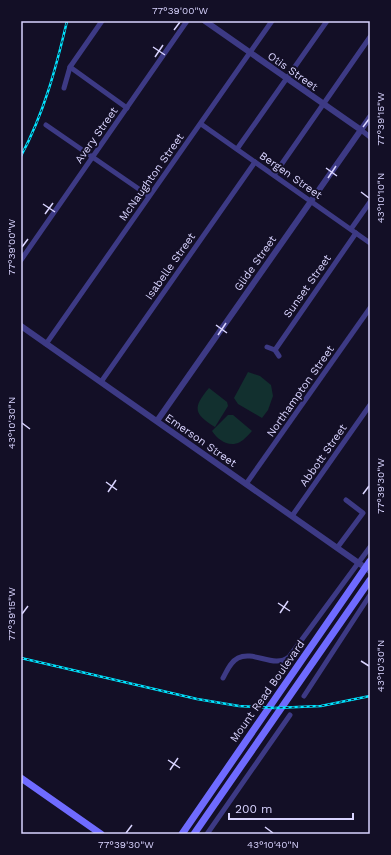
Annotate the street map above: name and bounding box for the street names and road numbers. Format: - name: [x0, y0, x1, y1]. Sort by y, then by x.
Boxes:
- street label: Otis Street: [265, 49, 321, 94]
- street label: Avery Street: [72, 104, 121, 166]
- street label: McNaughton Street: [116, 131, 187, 224]
- street label: Bergen Street: [257, 149, 325, 202]
- street label: Isabelle Street: [143, 230, 198, 302]
- street label: Glide Street: [232, 233, 279, 293]
- street label: Sunset Street: [281, 252, 334, 320]
- street label: Northampton Street: [264, 343, 337, 439]
- street label: Emerson Street: [163, 411, 239, 470]
- street label: Abbott Street: [297, 421, 350, 489]
- street label: Mount Read Boulevard: [227, 638, 308, 745]

